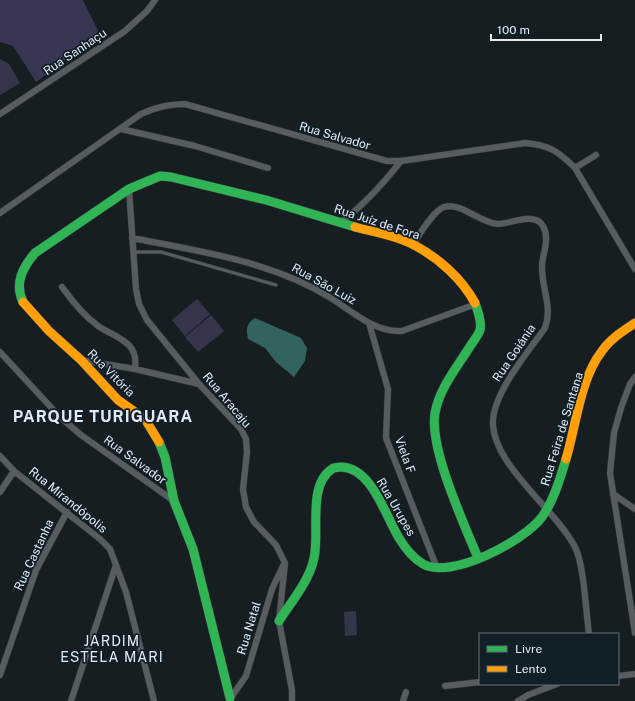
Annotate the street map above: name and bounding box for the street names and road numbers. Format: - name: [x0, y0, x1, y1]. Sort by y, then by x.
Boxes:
- street label: Rua Sanhaçu: [41, 26, 109, 78]
- street label: Rua Salvador: [298, 119, 373, 153]
- street label: Rua Juíz de Fora: [332, 202, 422, 242]
- street label: Rua São Luiz: [289, 261, 359, 308]
- street label: Rua Goiânia: [490, 322, 538, 384]
- street label: Rua Vitória: [85, 347, 137, 399]
- street label: Rua Aracaju: [200, 370, 254, 430]
- street label: Rua Feira de Santana: [538, 370, 586, 488]
- street label: Rua Salvador: [101, 433, 169, 488]
- street label: Viela F: [392, 435, 418, 475]
- street label: Rua Mirandópolis: [26, 464, 110, 536]
- street label: Rua Urupes: [374, 475, 418, 539]
- street label: Rua Castanha: [11, 517, 57, 593]
- street label: Rua Natal: [234, 599, 264, 656]

